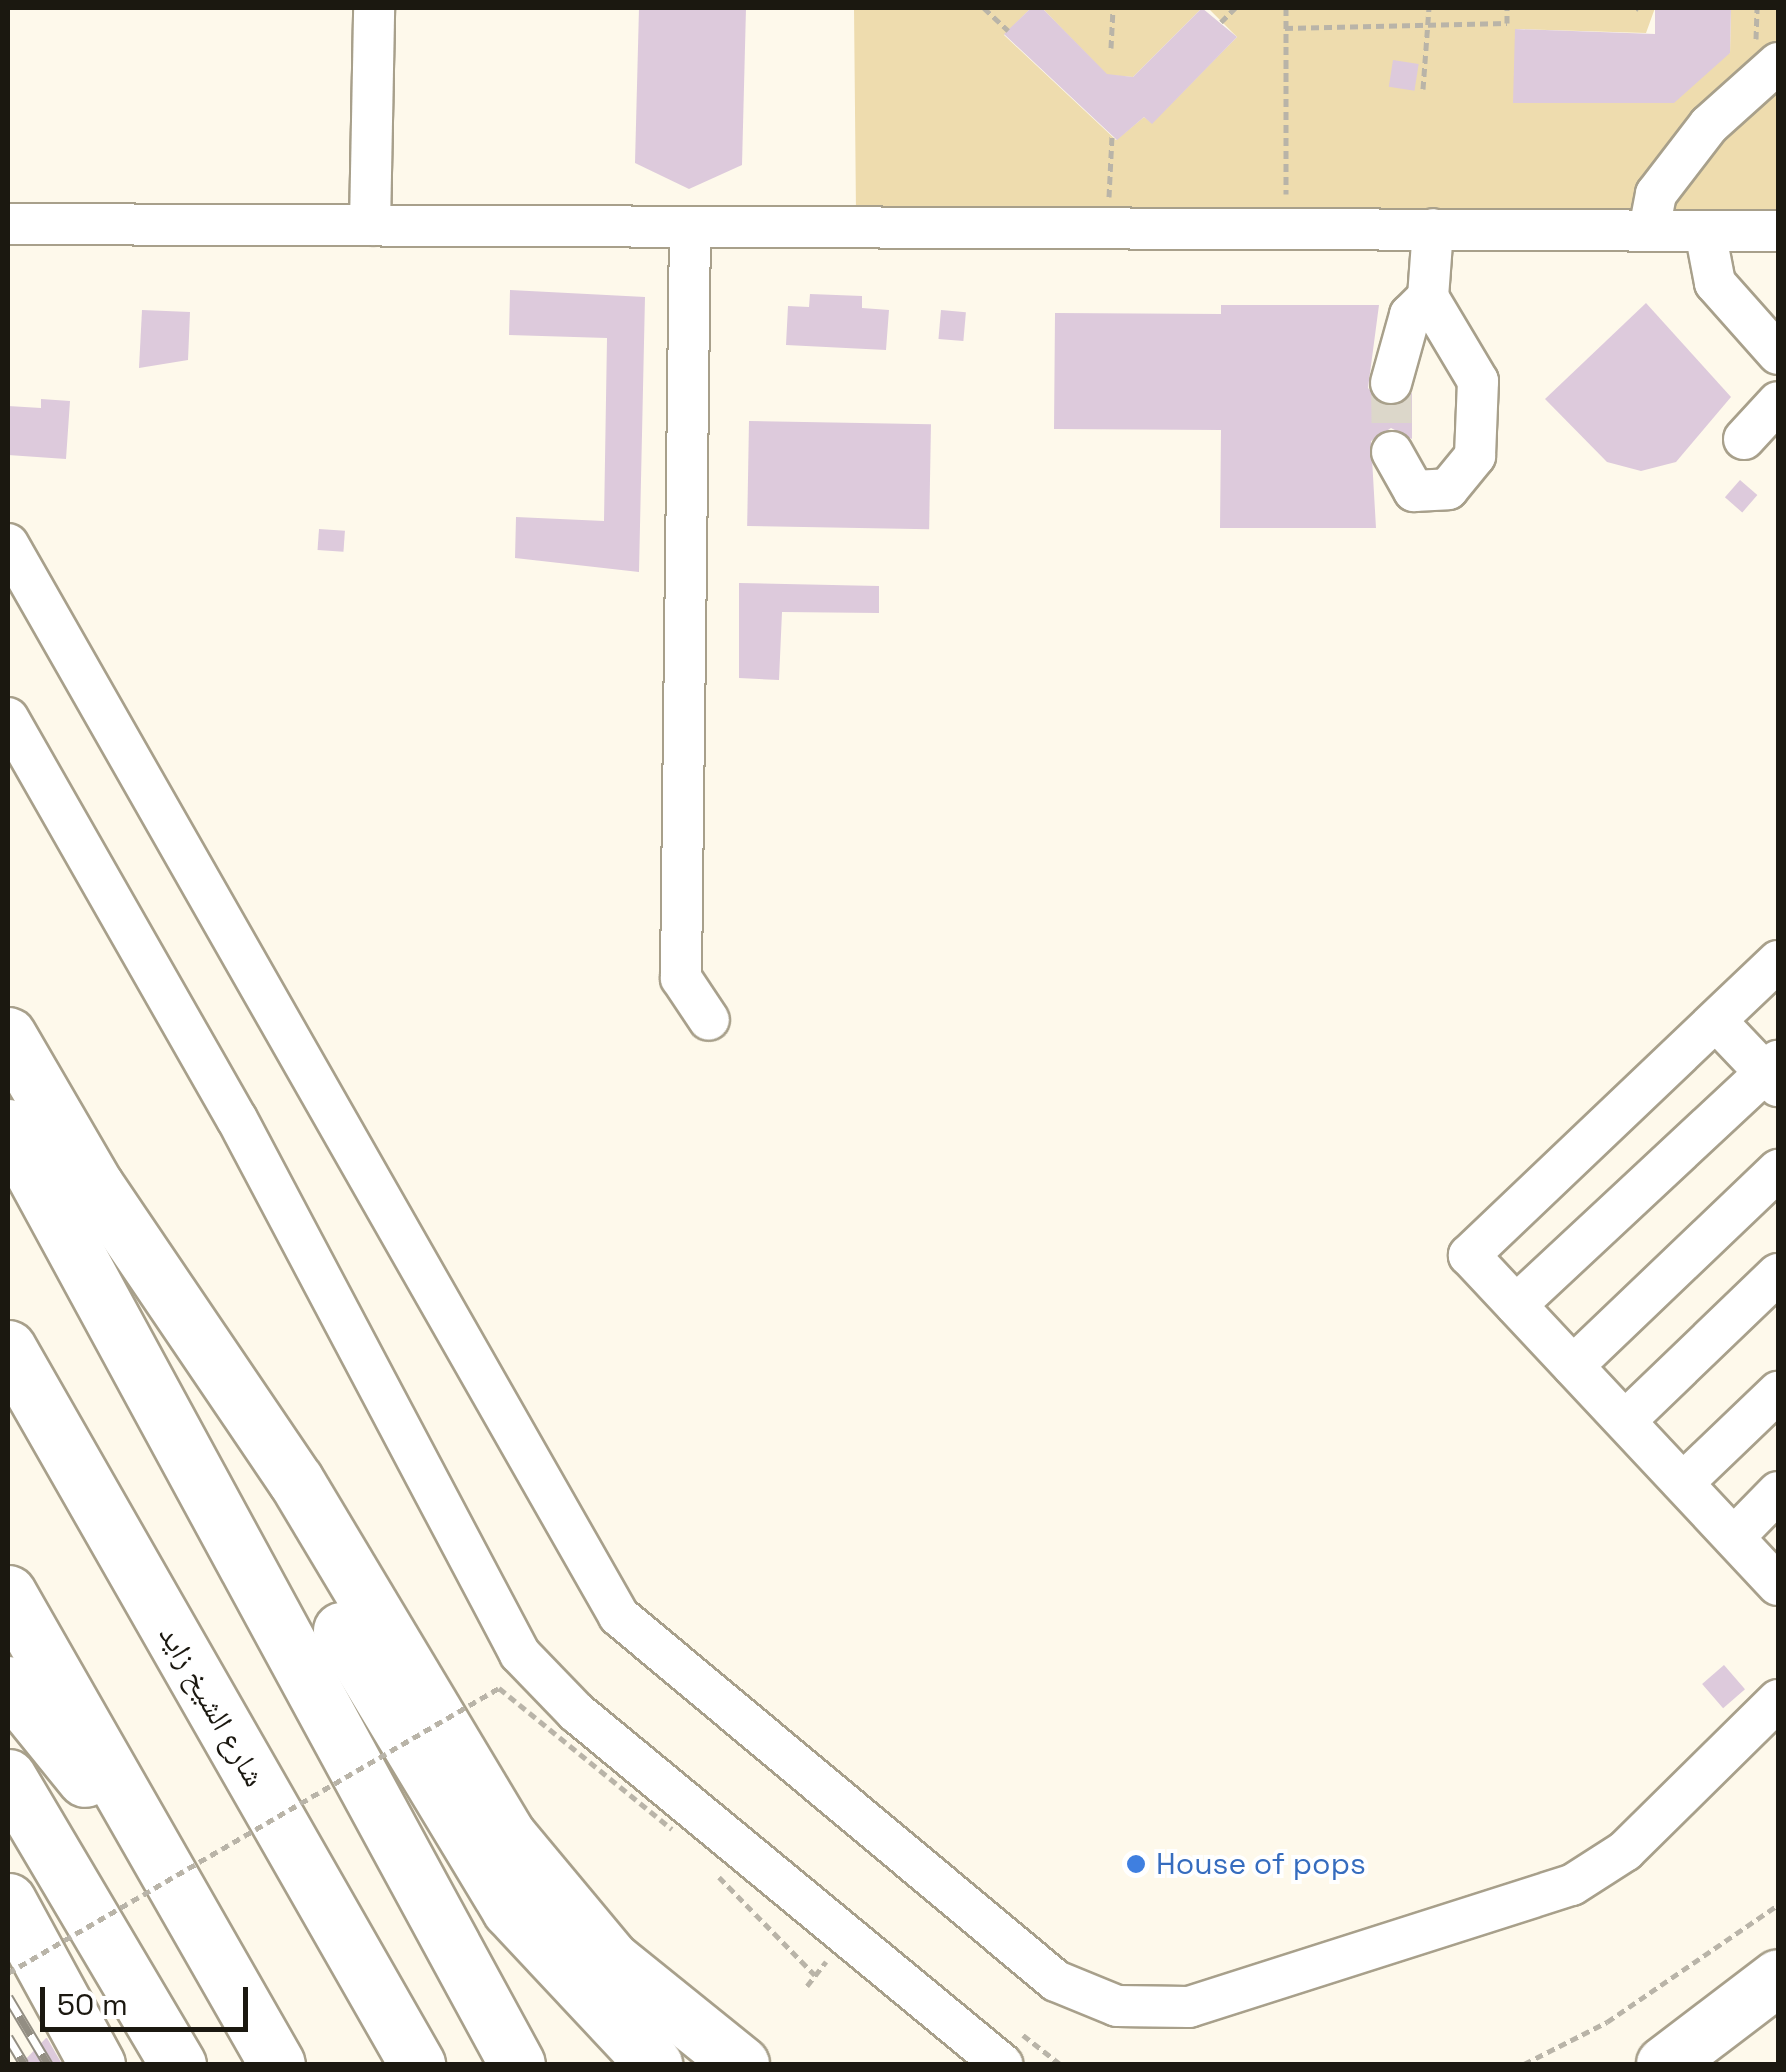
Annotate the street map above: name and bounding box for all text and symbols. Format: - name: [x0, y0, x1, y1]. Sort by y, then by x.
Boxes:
- street label: شارع الشيخ زايد: [151, 1619, 273, 1793]
- place label: House of pops: [1156, 1846, 1366, 1882]
- marker: House of pops: [1125, 1853, 1147, 1875]
- scale bar: [45, 1967, 252, 2029]
- text: 50 m: [57, 1985, 128, 2024]

